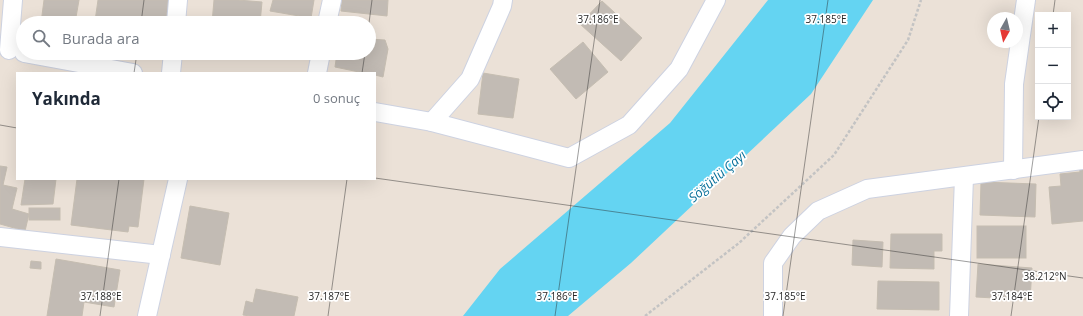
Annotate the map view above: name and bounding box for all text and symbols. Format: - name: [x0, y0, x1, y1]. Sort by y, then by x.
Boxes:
- text: 37.186°E: [577, 12, 619, 26]
- text: 37.185°E: [805, 12, 847, 26]
- north arrow: [987, 12, 1023, 48]
- map controls: [1035, 12, 1071, 120]
- button: +: [1035, 12, 1071, 48]
- search box: [16, 16, 376, 60]
- icon: search: [30, 27, 52, 49]
- text: Burada ara: [62, 28, 140, 48]
- button: −: [1035, 48, 1071, 84]
- button: locate: [1035, 84, 1071, 120]
- text: Yakında: [32, 87, 101, 110]
- text: 0 sonuç: [313, 89, 360, 107]
- water label: Söğütlü Çayı: [684, 146, 750, 206]
- text: 38.212°N: [1023, 269, 1067, 283]
- text: 37.188°E: [80, 289, 122, 303]
- text: 37.187°E: [308, 289, 350, 303]
- text: 37.186°E: [536, 289, 578, 303]
- text: 37.185°E: [764, 289, 806, 303]
- text: 37.184°E: [991, 289, 1033, 303]

